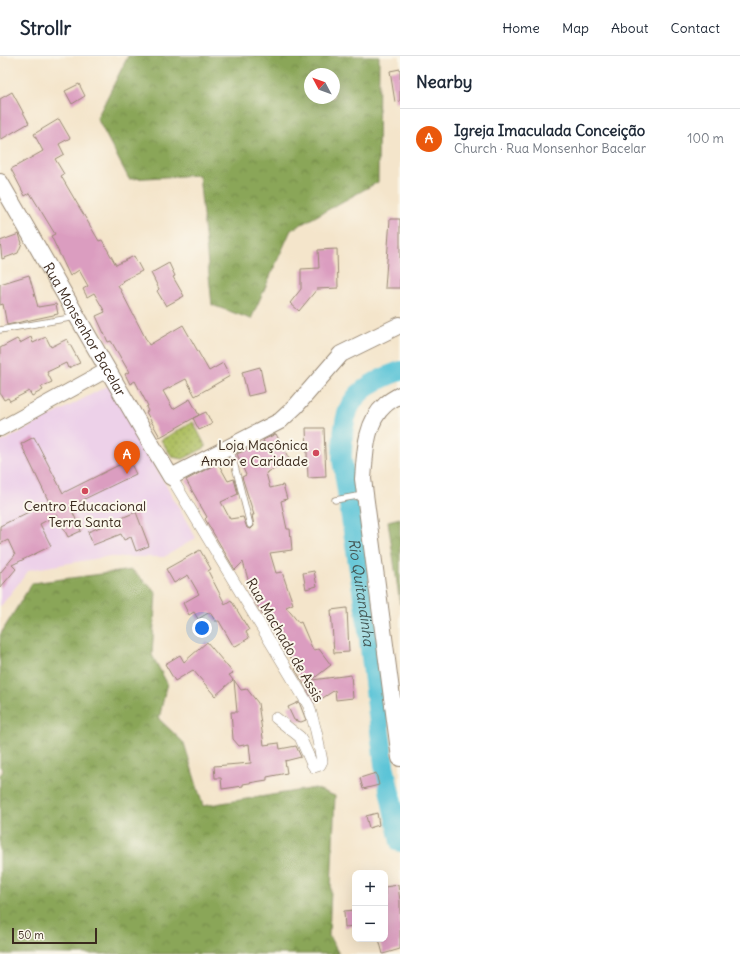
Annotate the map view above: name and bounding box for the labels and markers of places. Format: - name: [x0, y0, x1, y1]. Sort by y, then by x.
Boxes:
- place label: Loja Maçônica Amor e Caridade: [201, 436, 308, 470]
- pin: A: [114, 441, 140, 474]
- marker: Loja Maçônica Amor e Caridade: [311, 448, 321, 458]
- marker: Centro Educacional Terra Santa: [80, 486, 90, 496]
- place label: Centro Educacional Terra Santa: [24, 497, 146, 531]

